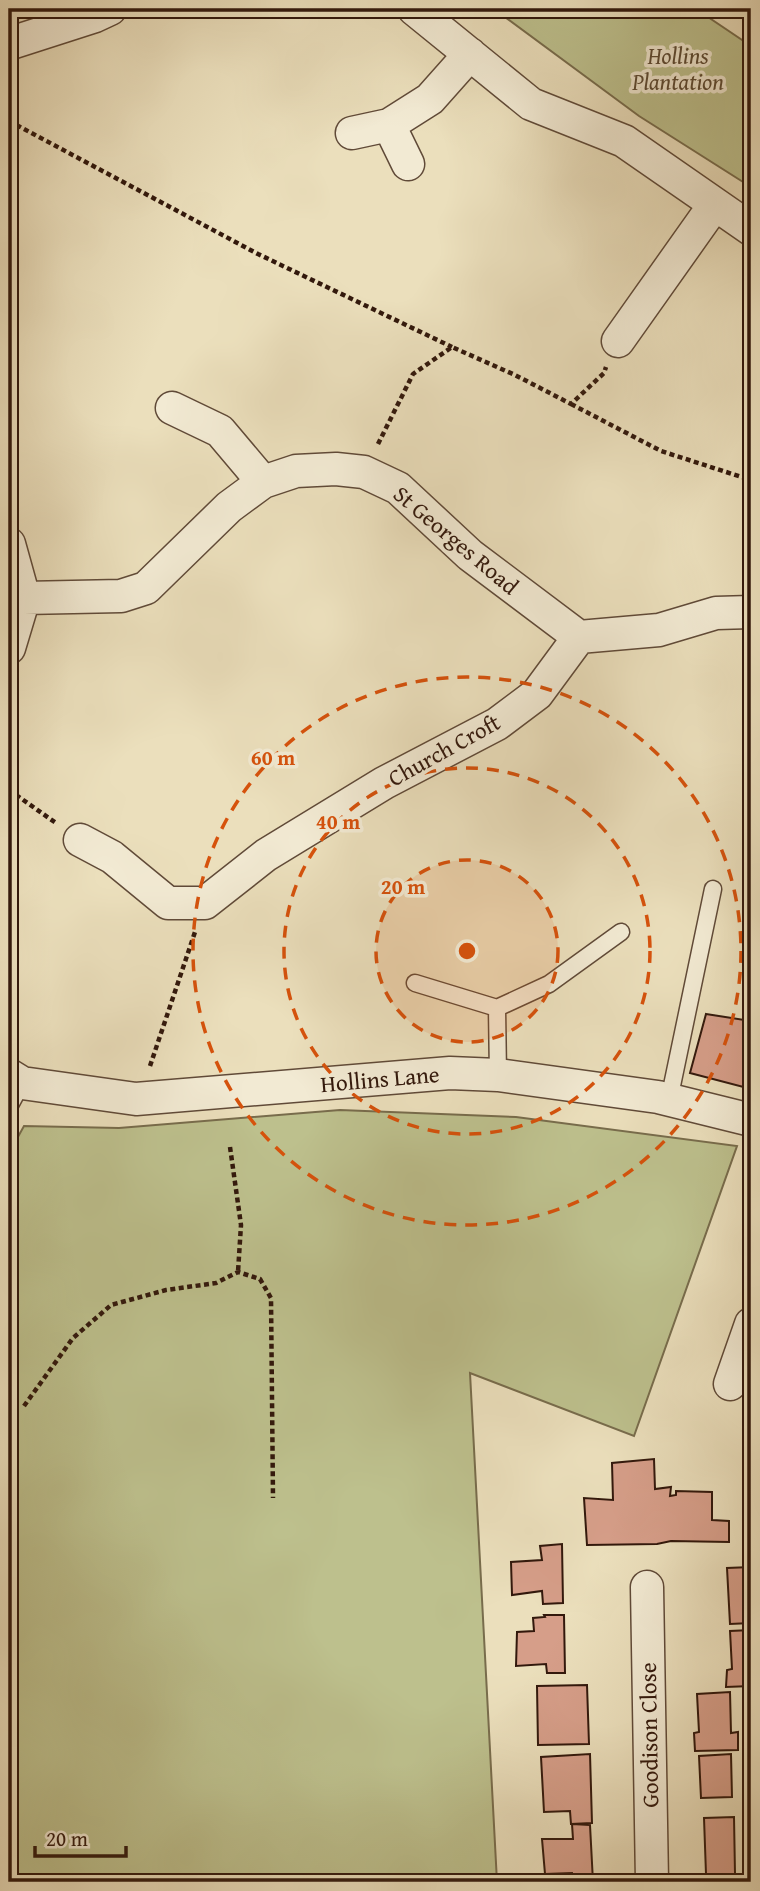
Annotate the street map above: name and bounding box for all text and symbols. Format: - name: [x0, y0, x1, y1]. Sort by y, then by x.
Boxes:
- park label: Hollins Plantation: [631, 39, 724, 98]
- street label: St Georges Road: [387, 477, 527, 602]
- street label: Church Croft: [382, 705, 506, 794]
- text: 60 m: [251, 742, 295, 773]
- text: 40 m: [316, 806, 360, 837]
- text: 20 m: [381, 871, 425, 902]
- centre of rings: [455, 939, 479, 963]
- street label: Hollins Lane: [319, 1057, 441, 1100]
- street label: Goodison Close: [631, 1662, 666, 1808]
- scale bar: [35, 1814, 126, 1858]
- text: 20 m: [46, 1823, 88, 1854]

